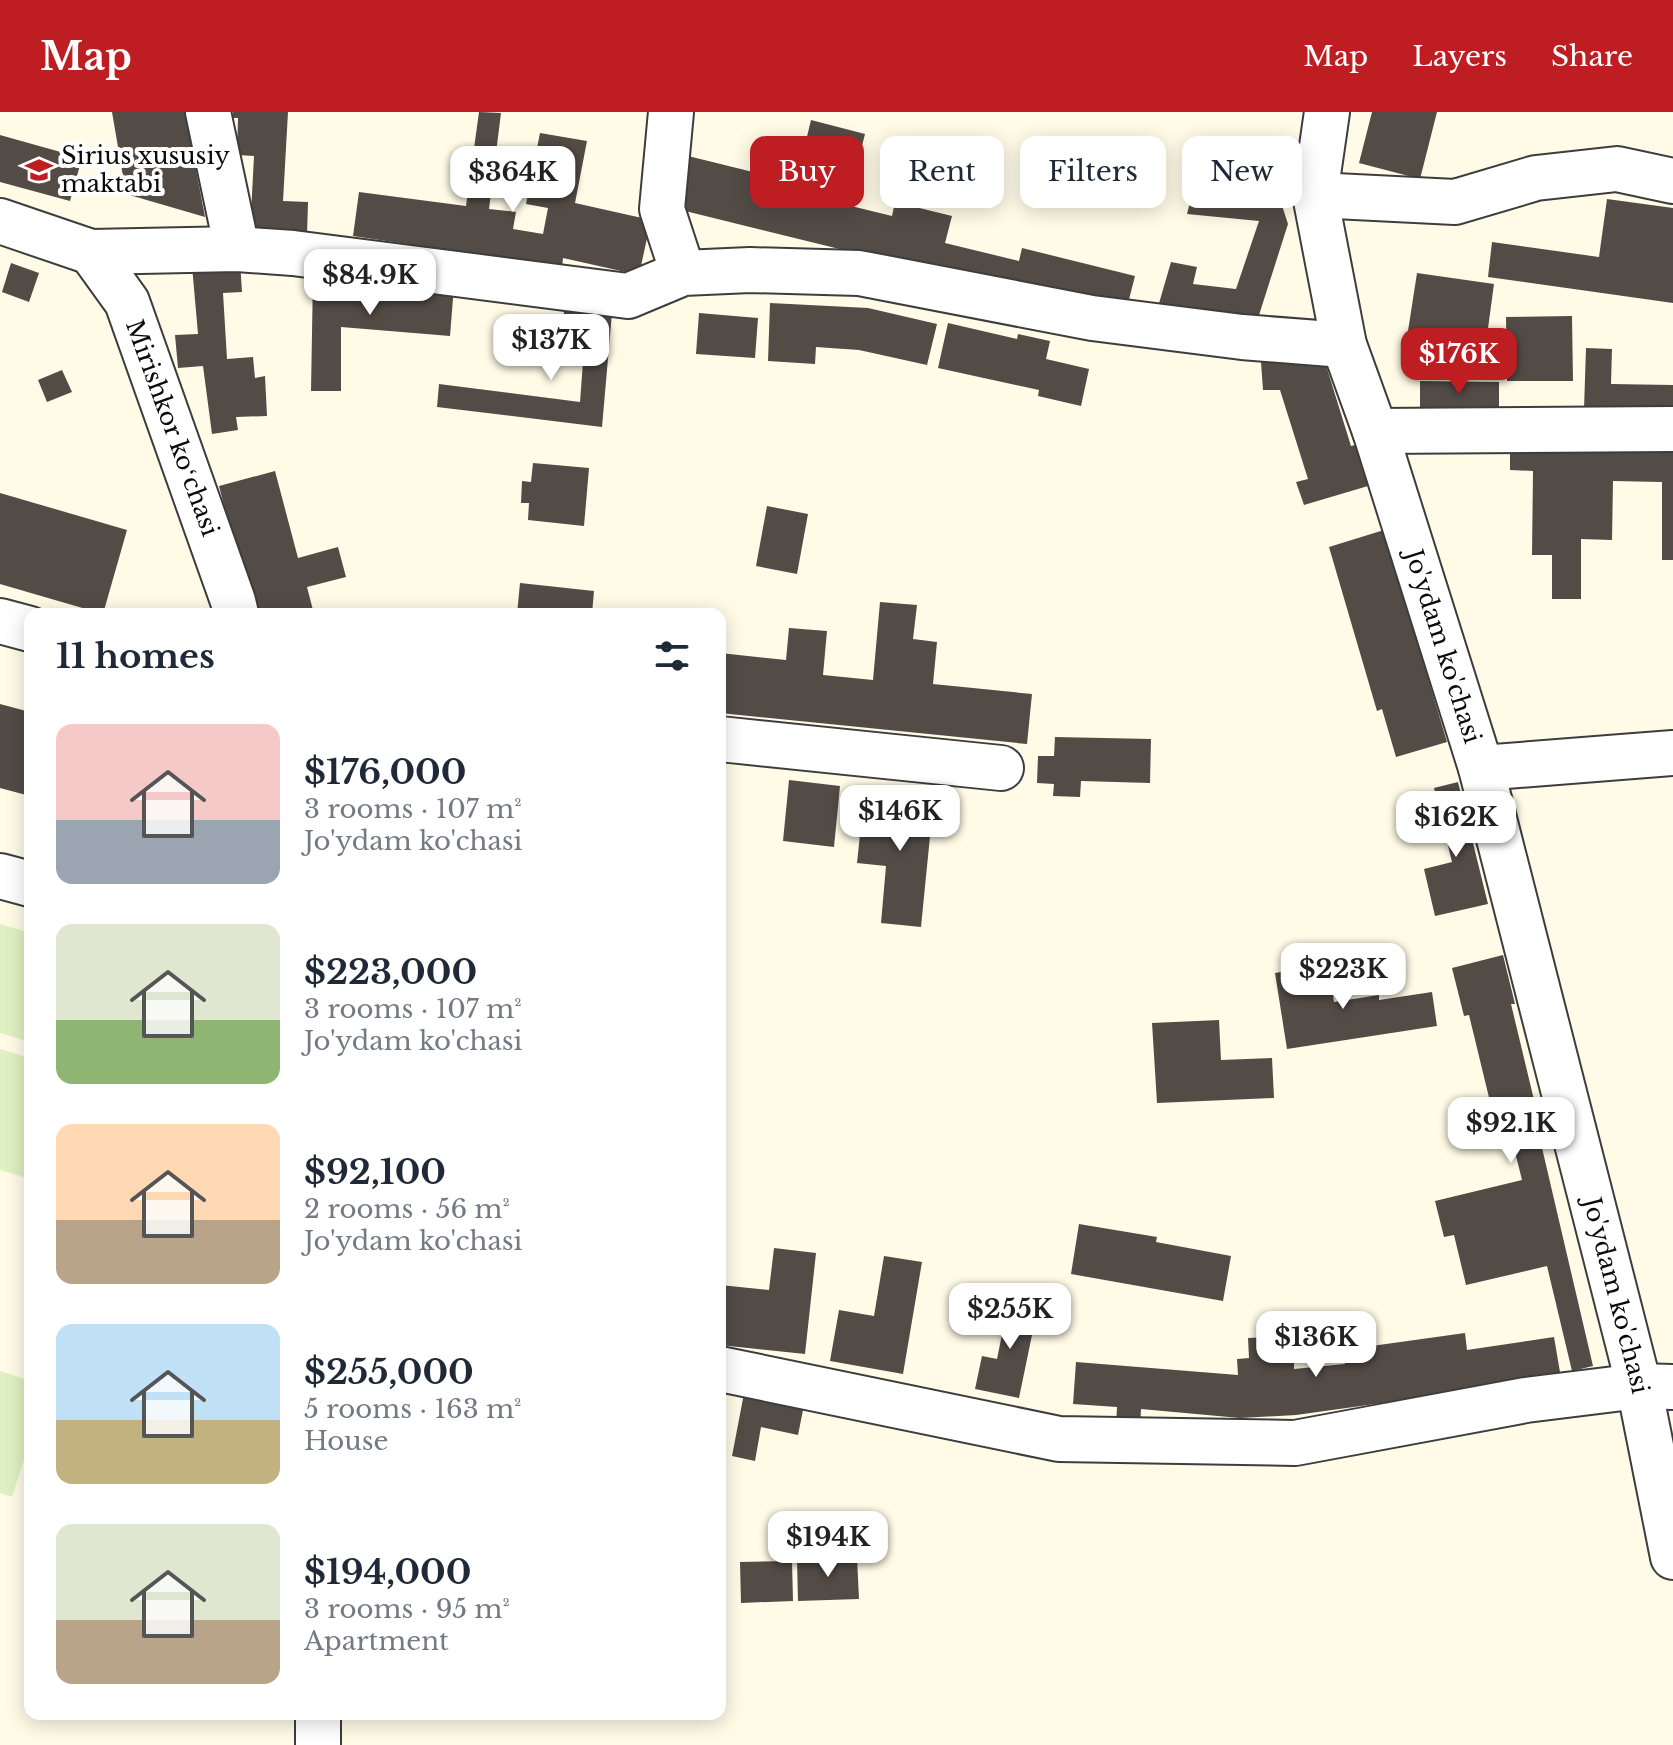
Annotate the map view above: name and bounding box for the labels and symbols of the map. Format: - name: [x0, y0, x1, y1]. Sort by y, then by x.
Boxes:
- place label: Sirius xususiy maktabi: [61, 141, 230, 198]
- pin: $364K: [457, 146, 569, 214]
- school or university icon: Sirius xususiy maktabi: [24, 155, 54, 185]
- pin: $84.9K: [305, 249, 435, 317]
- pin: $137K: [495, 314, 607, 382]
- street label: Mirishkor koʻchasi: [120, 316, 225, 540]
- pin: $176K: [1403, 328, 1515, 396]
- street label: Jo'ydam ko'chasi: [1398, 543, 1487, 747]
- pin: $146K: [844, 785, 956, 853]
- pin: $162K: [1400, 791, 1512, 859]
- pin: $223K: [1287, 943, 1399, 1011]
- pin: $92.1K: [1446, 1097, 1576, 1165]
- street label: Jo'ydam ko'chasi: [1577, 1191, 1655, 1396]
- pin: $255K: [954, 1283, 1066, 1351]
- pin: $136K: [1260, 1311, 1372, 1379]
- pin: $194K: [772, 1511, 884, 1579]

